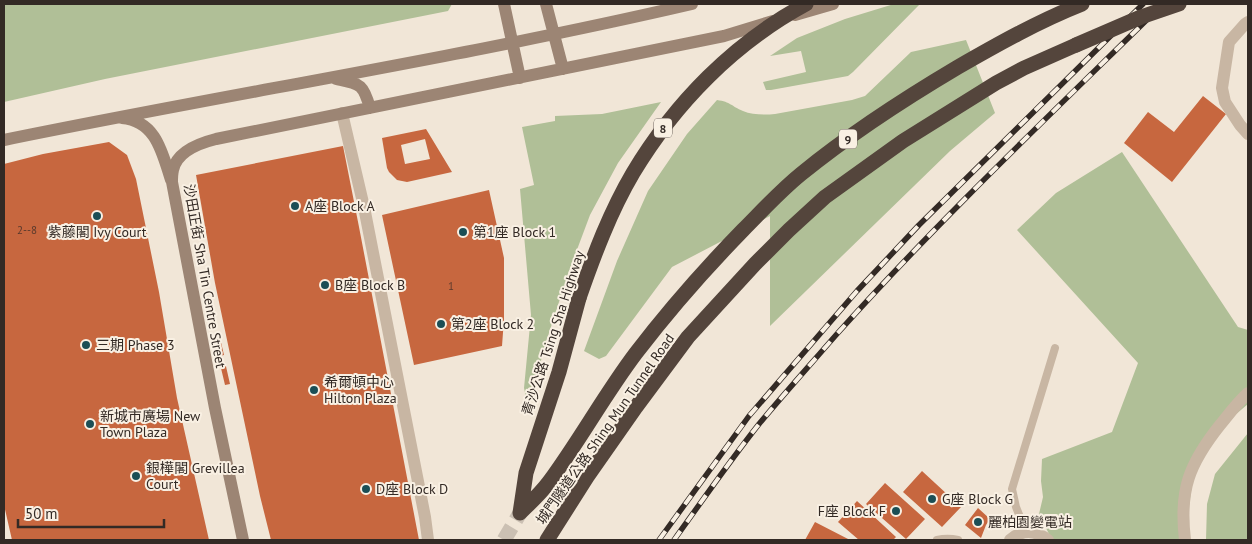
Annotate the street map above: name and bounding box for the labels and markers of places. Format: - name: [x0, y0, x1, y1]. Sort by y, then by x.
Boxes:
- place label: A座 Block A: [305, 197, 376, 215]
- marker: A座 Block A: [289, 200, 301, 212]
- marker: 紫藤閣 Ivy Court: [91, 210, 103, 222]
- place label: 紫藤閣 Ivy Court: [48, 223, 147, 241]
- place label: 第1座 Block 1: [473, 223, 556, 241]
- marker: 第1座 Block 1: [457, 226, 469, 238]
- place label: B座 Block B: [335, 276, 405, 294]
- marker: B座 Block B: [319, 279, 331, 291]
- place label: 第2座 Block 2: [451, 315, 534, 333]
- marker: 第2座 Block 2: [435, 318, 447, 330]
- place label: 三期 Phase 3: [96, 336, 175, 354]
- marker: 三期 Phase 3: [80, 339, 92, 351]
- place label: 希爾頓中心 Hilton Plaza: [324, 373, 397, 407]
- marker: 希爾頓中心 Hilton Plaza: [308, 384, 320, 396]
- place label: 新城市廣場 New Town Plaza: [100, 407, 201, 441]
- marker: 新城市廣場 New Town Plaza: [84, 418, 96, 430]
- place label: 銀樺閣 Grevillea Court: [146, 459, 245, 493]
- marker: 銀樺閣 Grevillea Court: [130, 470, 142, 482]
- place label: D座 Block D: [376, 480, 448, 498]
- marker: D座 Block D: [360, 483, 372, 495]
- place label: G座 Block G: [942, 490, 1013, 508]
- marker: G座 Block G: [926, 493, 938, 505]
- place label: F座 Block F: [818, 502, 886, 520]
- marker: F座 Block F: [890, 505, 902, 517]
- place label: 麗柏園變電站: [988, 513, 1072, 531]
- marker: 麗柏園變電站: [972, 516, 984, 528]

